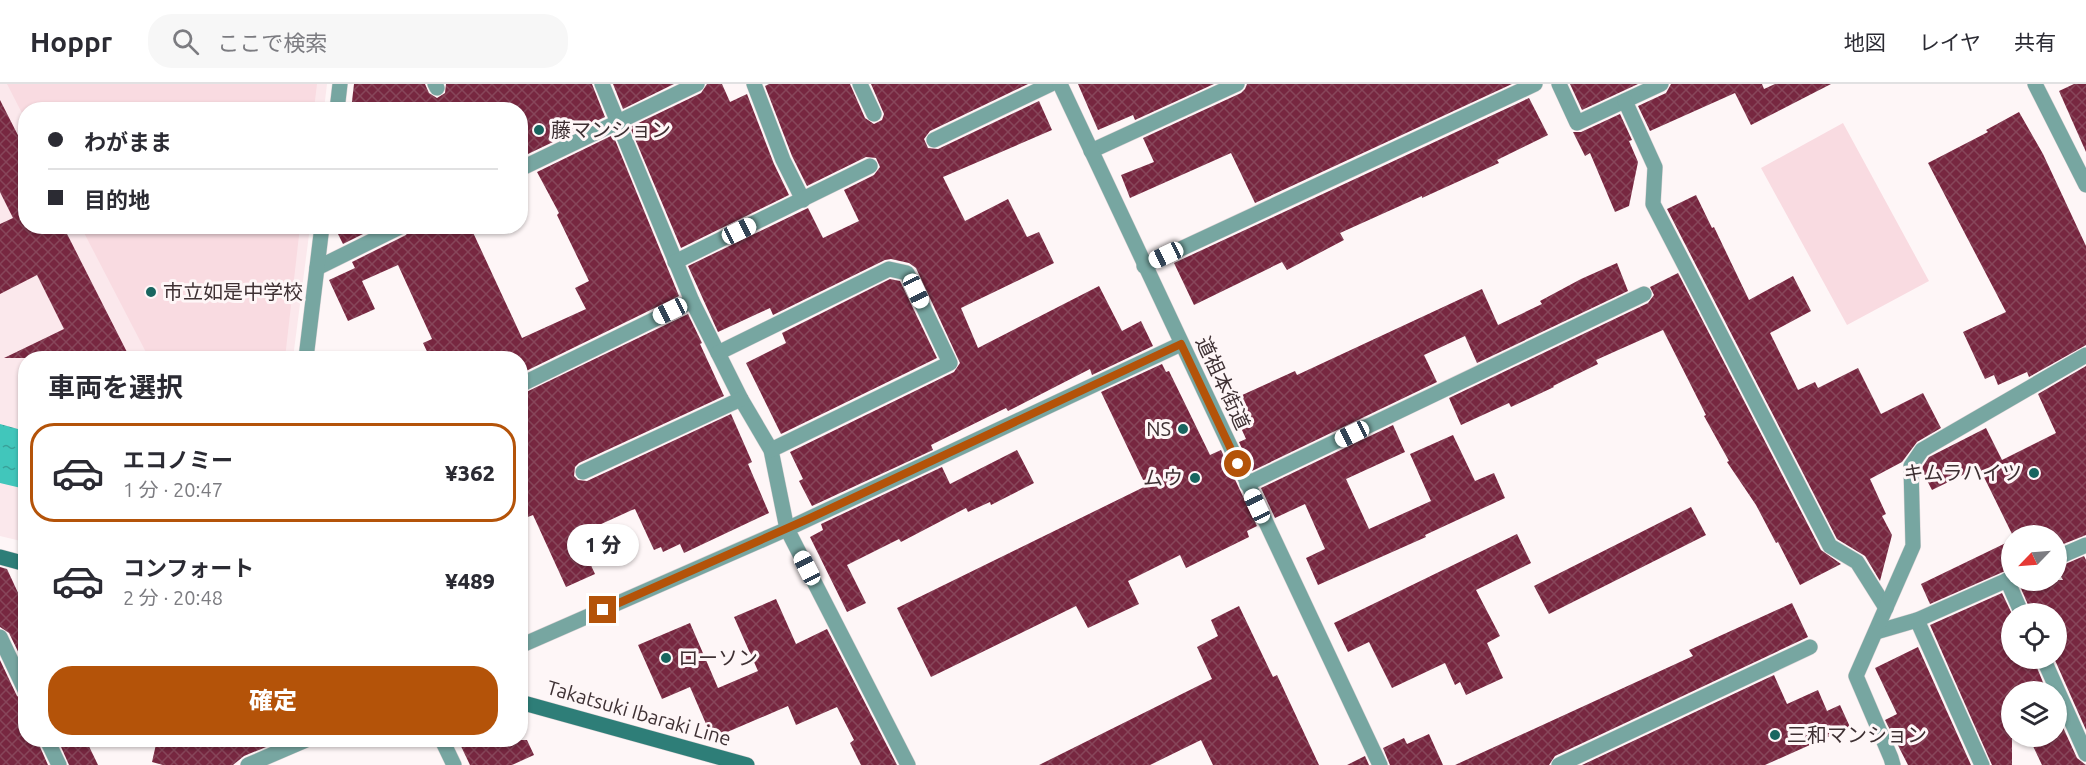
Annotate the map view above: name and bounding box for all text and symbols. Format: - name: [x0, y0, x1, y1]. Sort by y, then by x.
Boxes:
- search box: [148, 14, 568, 68]
- icon: search: [169, 25, 202, 58]
- text: Hoppr: [30, 26, 112, 57]
- text: ここで検索: [217, 30, 327, 55]
- text: 地図: [1844, 30, 1886, 54]
- text: レイヤ: [1919, 30, 1981, 54]
- text: 共有: [2014, 30, 2056, 54]
- place label: 藤マンション: [551, 118, 671, 141]
- marker: 藤マンション: [532, 123, 546, 137]
- text: わがまま: [84, 129, 172, 154]
- text: 目的地: [84, 187, 150, 212]
- car: [719, 215, 759, 247]
- car: [1146, 239, 1186, 271]
- car: [900, 271, 932, 311]
- place label: 市立如是中学校: [163, 280, 303, 303]
- marker: 市立如是中学校: [144, 285, 158, 299]
- car: [650, 295, 690, 327]
- street label: 道祖本街道: [1192, 333, 1255, 433]
- text: 車両を選択: [48, 372, 183, 402]
- place label: NS: [1146, 417, 1171, 440]
- car: [1332, 418, 1372, 450]
- marker: NS: [1176, 422, 1190, 436]
- icon: car: [51, 446, 105, 500]
- text: エコノミー: [123, 447, 233, 472]
- route start: [1224, 450, 1251, 477]
- text: ¥362: [445, 460, 495, 485]
- place label: キムラハイツ: [1904, 461, 2022, 484]
- place label: ムウ: [1143, 466, 1183, 489]
- marker: キムラハイツ: [2027, 466, 2041, 480]
- marker: ムウ: [1188, 471, 1202, 485]
- text: 1 分 · 20:47: [123, 478, 223, 501]
- car: [1241, 486, 1273, 526]
- callout: 1 分: [567, 523, 639, 565]
- north arrow: [2001, 525, 2067, 591]
- map controls: [2001, 525, 2067, 747]
- text: 1 分: [585, 533, 621, 556]
- car: [791, 548, 823, 588]
- icon: car: [51, 554, 105, 608]
- text: コンフォート: [123, 555, 254, 580]
- text: ¥489: [445, 568, 495, 593]
- text: 2 分 · 20:48: [123, 586, 223, 609]
- route end: [589, 596, 616, 623]
- button: locate: [2001, 603, 2067, 669]
- place label: ローソン: [678, 646, 758, 669]
- marker: ローソン: [659, 651, 673, 665]
- button: 確定: [48, 666, 498, 735]
- street label: Takatsuki Ibaraki Line: [544, 675, 734, 750]
- button: layers: [2001, 681, 2067, 747]
- place label: 三和マンション: [1787, 723, 1927, 746]
- marker: 三和マンション: [1768, 728, 1782, 742]

